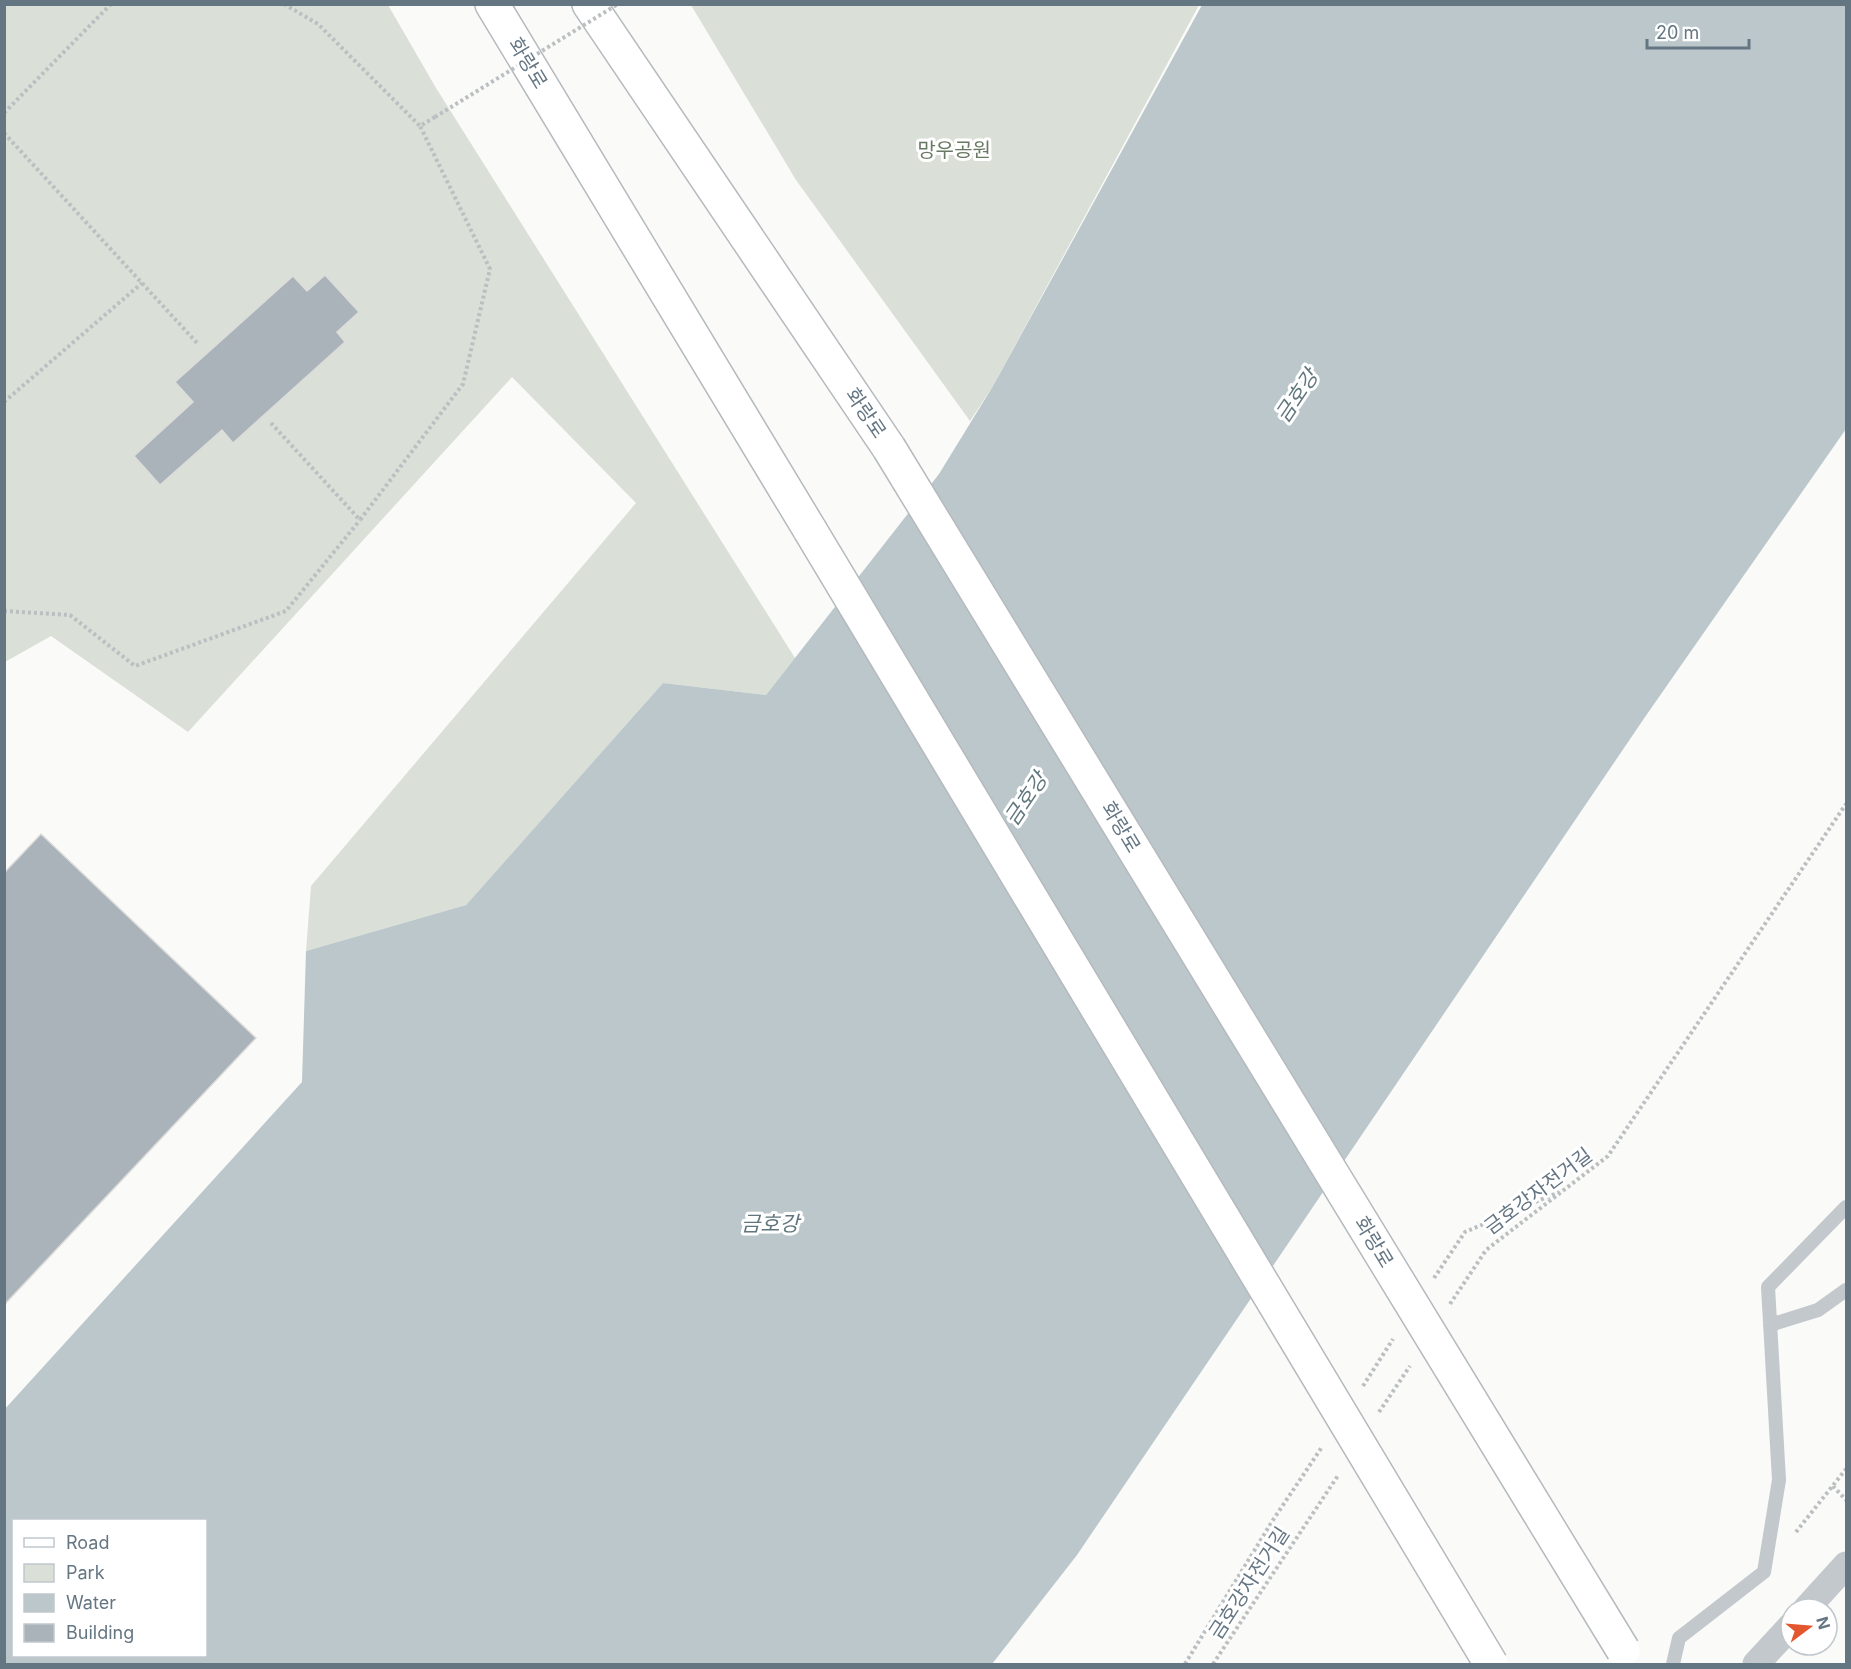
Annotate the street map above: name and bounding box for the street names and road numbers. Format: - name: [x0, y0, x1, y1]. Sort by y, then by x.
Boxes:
- street label: 화랑로: [503, 33, 553, 93]
- street label: 화랑로: [841, 383, 891, 443]
- street label: 화랑로: [1096, 797, 1146, 857]
- street label: 금호강자전거길: [1479, 1143, 1597, 1239]
- street label: 화랑로: [1349, 1212, 1399, 1272]
- street label: 금호강자전거길: [1204, 1522, 1294, 1644]

